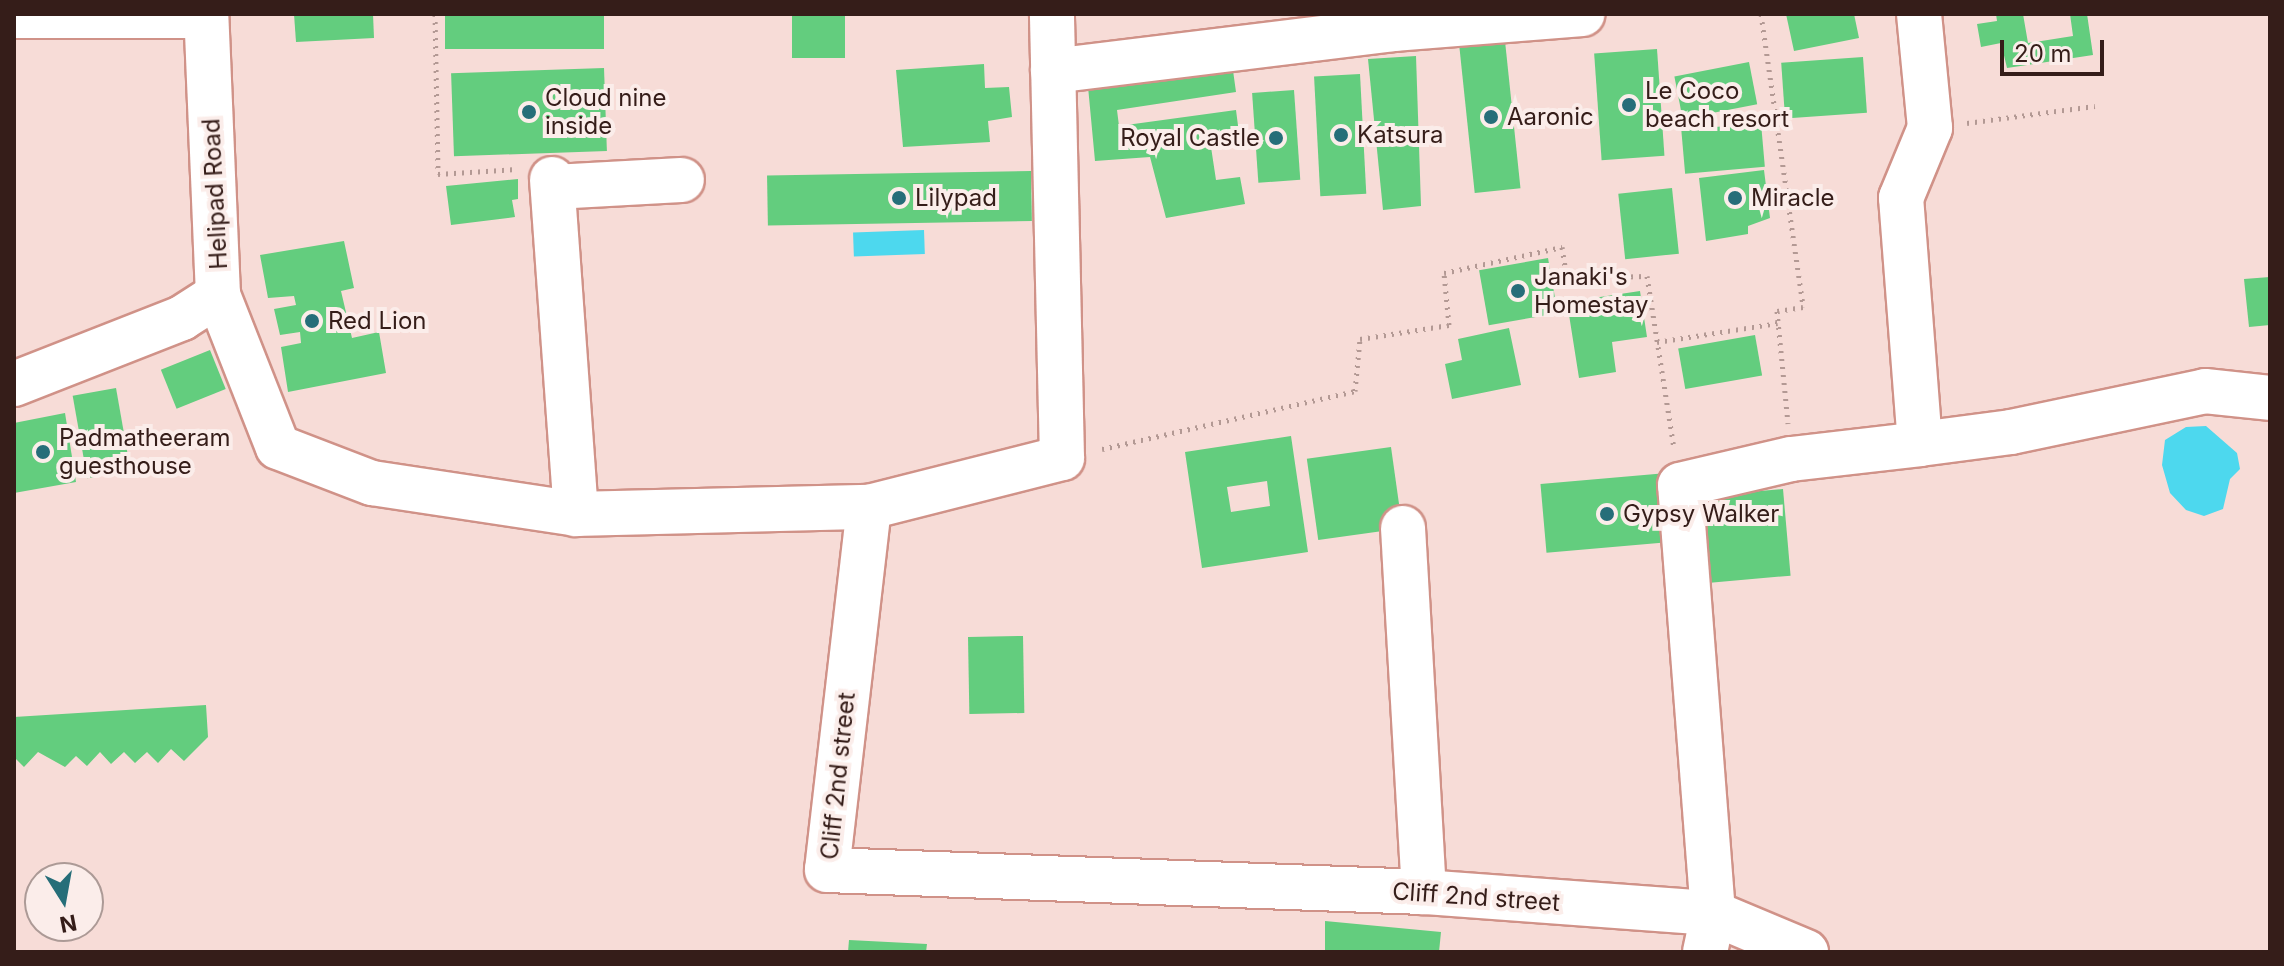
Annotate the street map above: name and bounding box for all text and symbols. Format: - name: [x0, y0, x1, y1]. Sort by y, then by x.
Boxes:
- scale bar: [2004, 24, 2108, 74]
- text: 20 m: [2014, 39, 2072, 68]
- place label: Le Coco beach resort: [1645, 77, 1789, 133]
- place label: Cloud nine inside: [545, 84, 667, 140]
- marker: Le Coco beach resort: [1620, 96, 1638, 114]
- marker: Cloud nine inside: [520, 103, 538, 121]
- place label: Aaronic: [1507, 103, 1594, 131]
- marker: Aaronic: [1482, 108, 1500, 126]
- street label: Helipad Road: [197, 118, 233, 270]
- place label: Katsura: [1357, 121, 1444, 149]
- place label: Royal Castle: [1120, 124, 1260, 152]
- marker: Katsura: [1332, 126, 1350, 144]
- marker: Royal Castle: [1267, 129, 1285, 147]
- place label: Lilypad: [915, 184, 997, 212]
- place label: Miracle: [1751, 184, 1835, 212]
- marker: Lilypad: [890, 189, 908, 207]
- marker: Miracle: [1726, 189, 1744, 207]
- place label: Janaki's Homestay: [1534, 263, 1648, 319]
- marker: Janaki's Homestay: [1509, 282, 1527, 300]
- place label: Red Lion: [328, 307, 426, 335]
- marker: Red Lion: [303, 312, 321, 330]
- place label: Padmatheeram guesthouse: [59, 424, 231, 480]
- marker: Padmatheeram guesthouse: [34, 443, 52, 461]
- place label: Gypsy Walker: [1623, 500, 1779, 528]
- marker: Gypsy Walker: [1598, 505, 1616, 523]
- street label: Cliff 2nd street: [815, 691, 861, 861]
- north arrow: [24, 862, 104, 942]
- street label: Cliff 2nd street: [1391, 877, 1561, 917]
- text: N: [57, 909, 79, 938]

